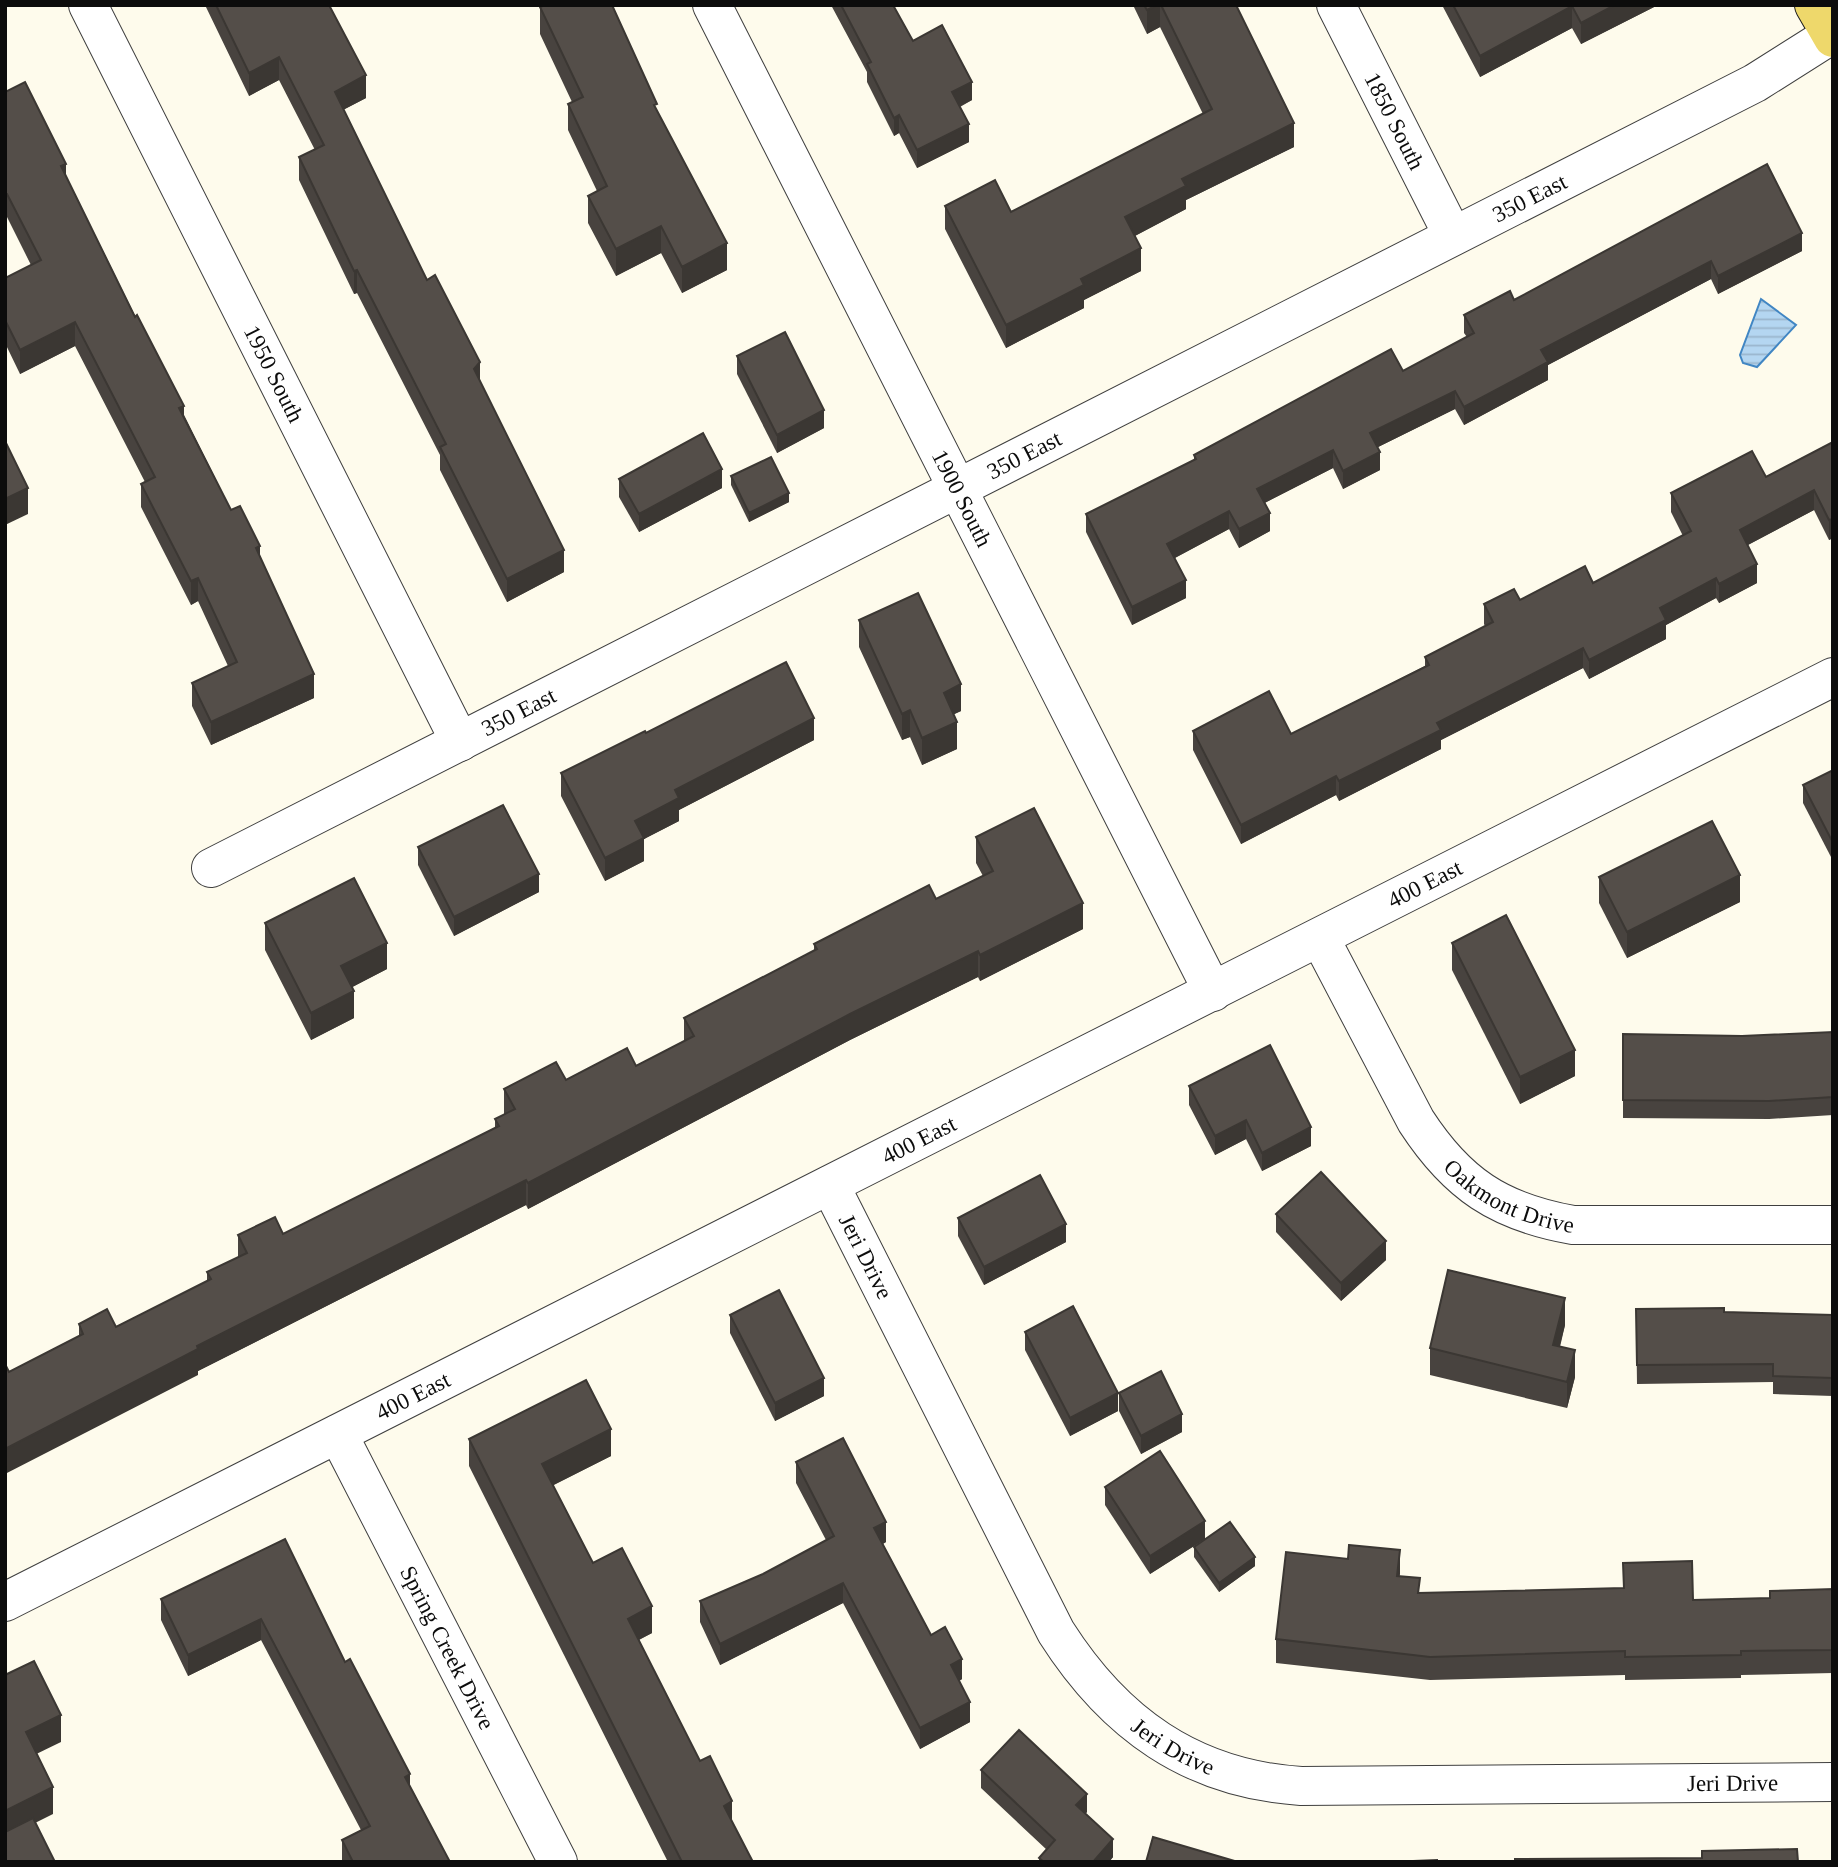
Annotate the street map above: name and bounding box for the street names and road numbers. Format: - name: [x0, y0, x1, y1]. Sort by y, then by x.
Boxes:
- street label: 1850 South: [1359, 69, 1429, 174]
- street label: 350 East: [1488, 169, 1571, 227]
- street label: 1950 South: [239, 321, 309, 427]
- street label: 350 East: [983, 426, 1066, 484]
- street label: 1900 South: [927, 446, 997, 551]
- street label: 350 East: [477, 683, 561, 741]
- street label: 400 East: [1384, 855, 1467, 913]
- street label: 400 East: [878, 1111, 961, 1169]
- street label: Oakmont Drive: [1439, 1154, 1576, 1238]
- street label: Jeri Drive: [834, 1210, 897, 1303]
- street label: 400 East: [372, 1367, 455, 1425]
- street label: Spring Creek Drive: [395, 1562, 500, 1734]
- street label: Jeri Drive: [1126, 1713, 1218, 1780]
- street label: Jeri Drive: [1687, 1770, 1778, 1796]

